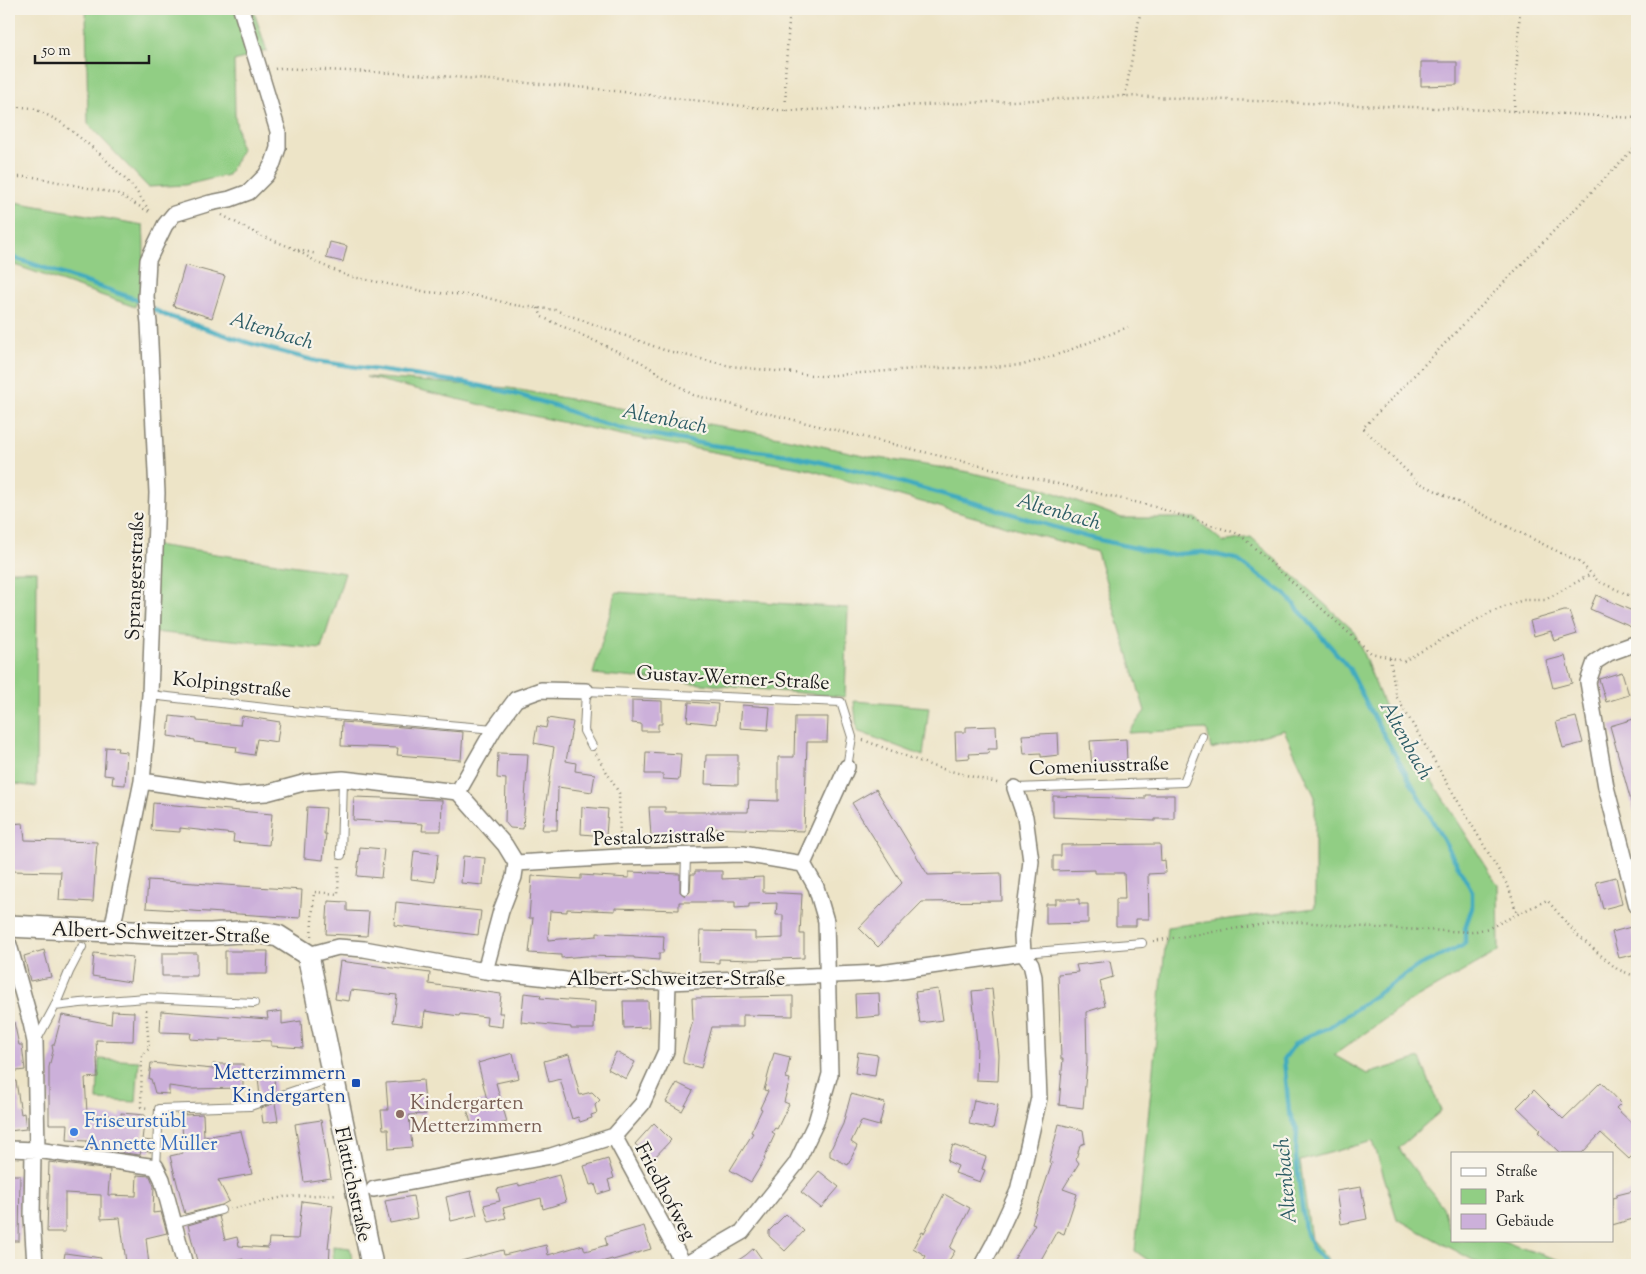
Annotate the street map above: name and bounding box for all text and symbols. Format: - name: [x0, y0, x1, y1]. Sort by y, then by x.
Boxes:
- scale bar: [35, 32, 149, 64]
- text: 50 m: [41, 41, 71, 62]
- water label: Altenbach: [226, 305, 317, 359]
- water label: Altenbach: [619, 397, 710, 443]
- water label: Altenbach: [1013, 487, 1104, 539]
- street label: Sprangerstraße: [120, 511, 153, 641]
- street label: Gustav-Werner-Straße: [635, 660, 830, 699]
- street label: Kolpingstraße: [171, 666, 293, 707]
- water label: Altenbach: [1371, 696, 1439, 786]
- street label: Comeniusstraße: [1029, 751, 1170, 784]
- street label: Pestalozzistraße: [593, 822, 726, 855]
- street label: Albert-Schweitzer-Straße: [51, 916, 271, 953]
- street label: Albert-Schweitzer-Straße: [567, 966, 785, 995]
- place label: Metterzimmern Kindergarten: [213, 1060, 346, 1112]
- marker: Metterzimmern Kindergarten: [350, 1077, 362, 1089]
- place label: Kindergarten Metterzimmern: [410, 1090, 543, 1142]
- place label: Friseurstübl Annette Müller: [84, 1108, 218, 1160]
- marker: Kindergarten Metterzimmern: [394, 1108, 406, 1120]
- street label: Flattichstraße: [325, 1124, 378, 1245]
- marker: Friseurstübl Annette Müller: [68, 1126, 80, 1138]
- water label: Altenbach: [1268, 1136, 1306, 1225]
- street label: Friedhofweg: [626, 1138, 702, 1247]
- legend: [1451, 1152, 1614, 1242]
- text: Straße: [1496, 1162, 1538, 1183]
- text: Park: [1496, 1188, 1525, 1209]
- text: Gebäude: [1496, 1212, 1554, 1233]

